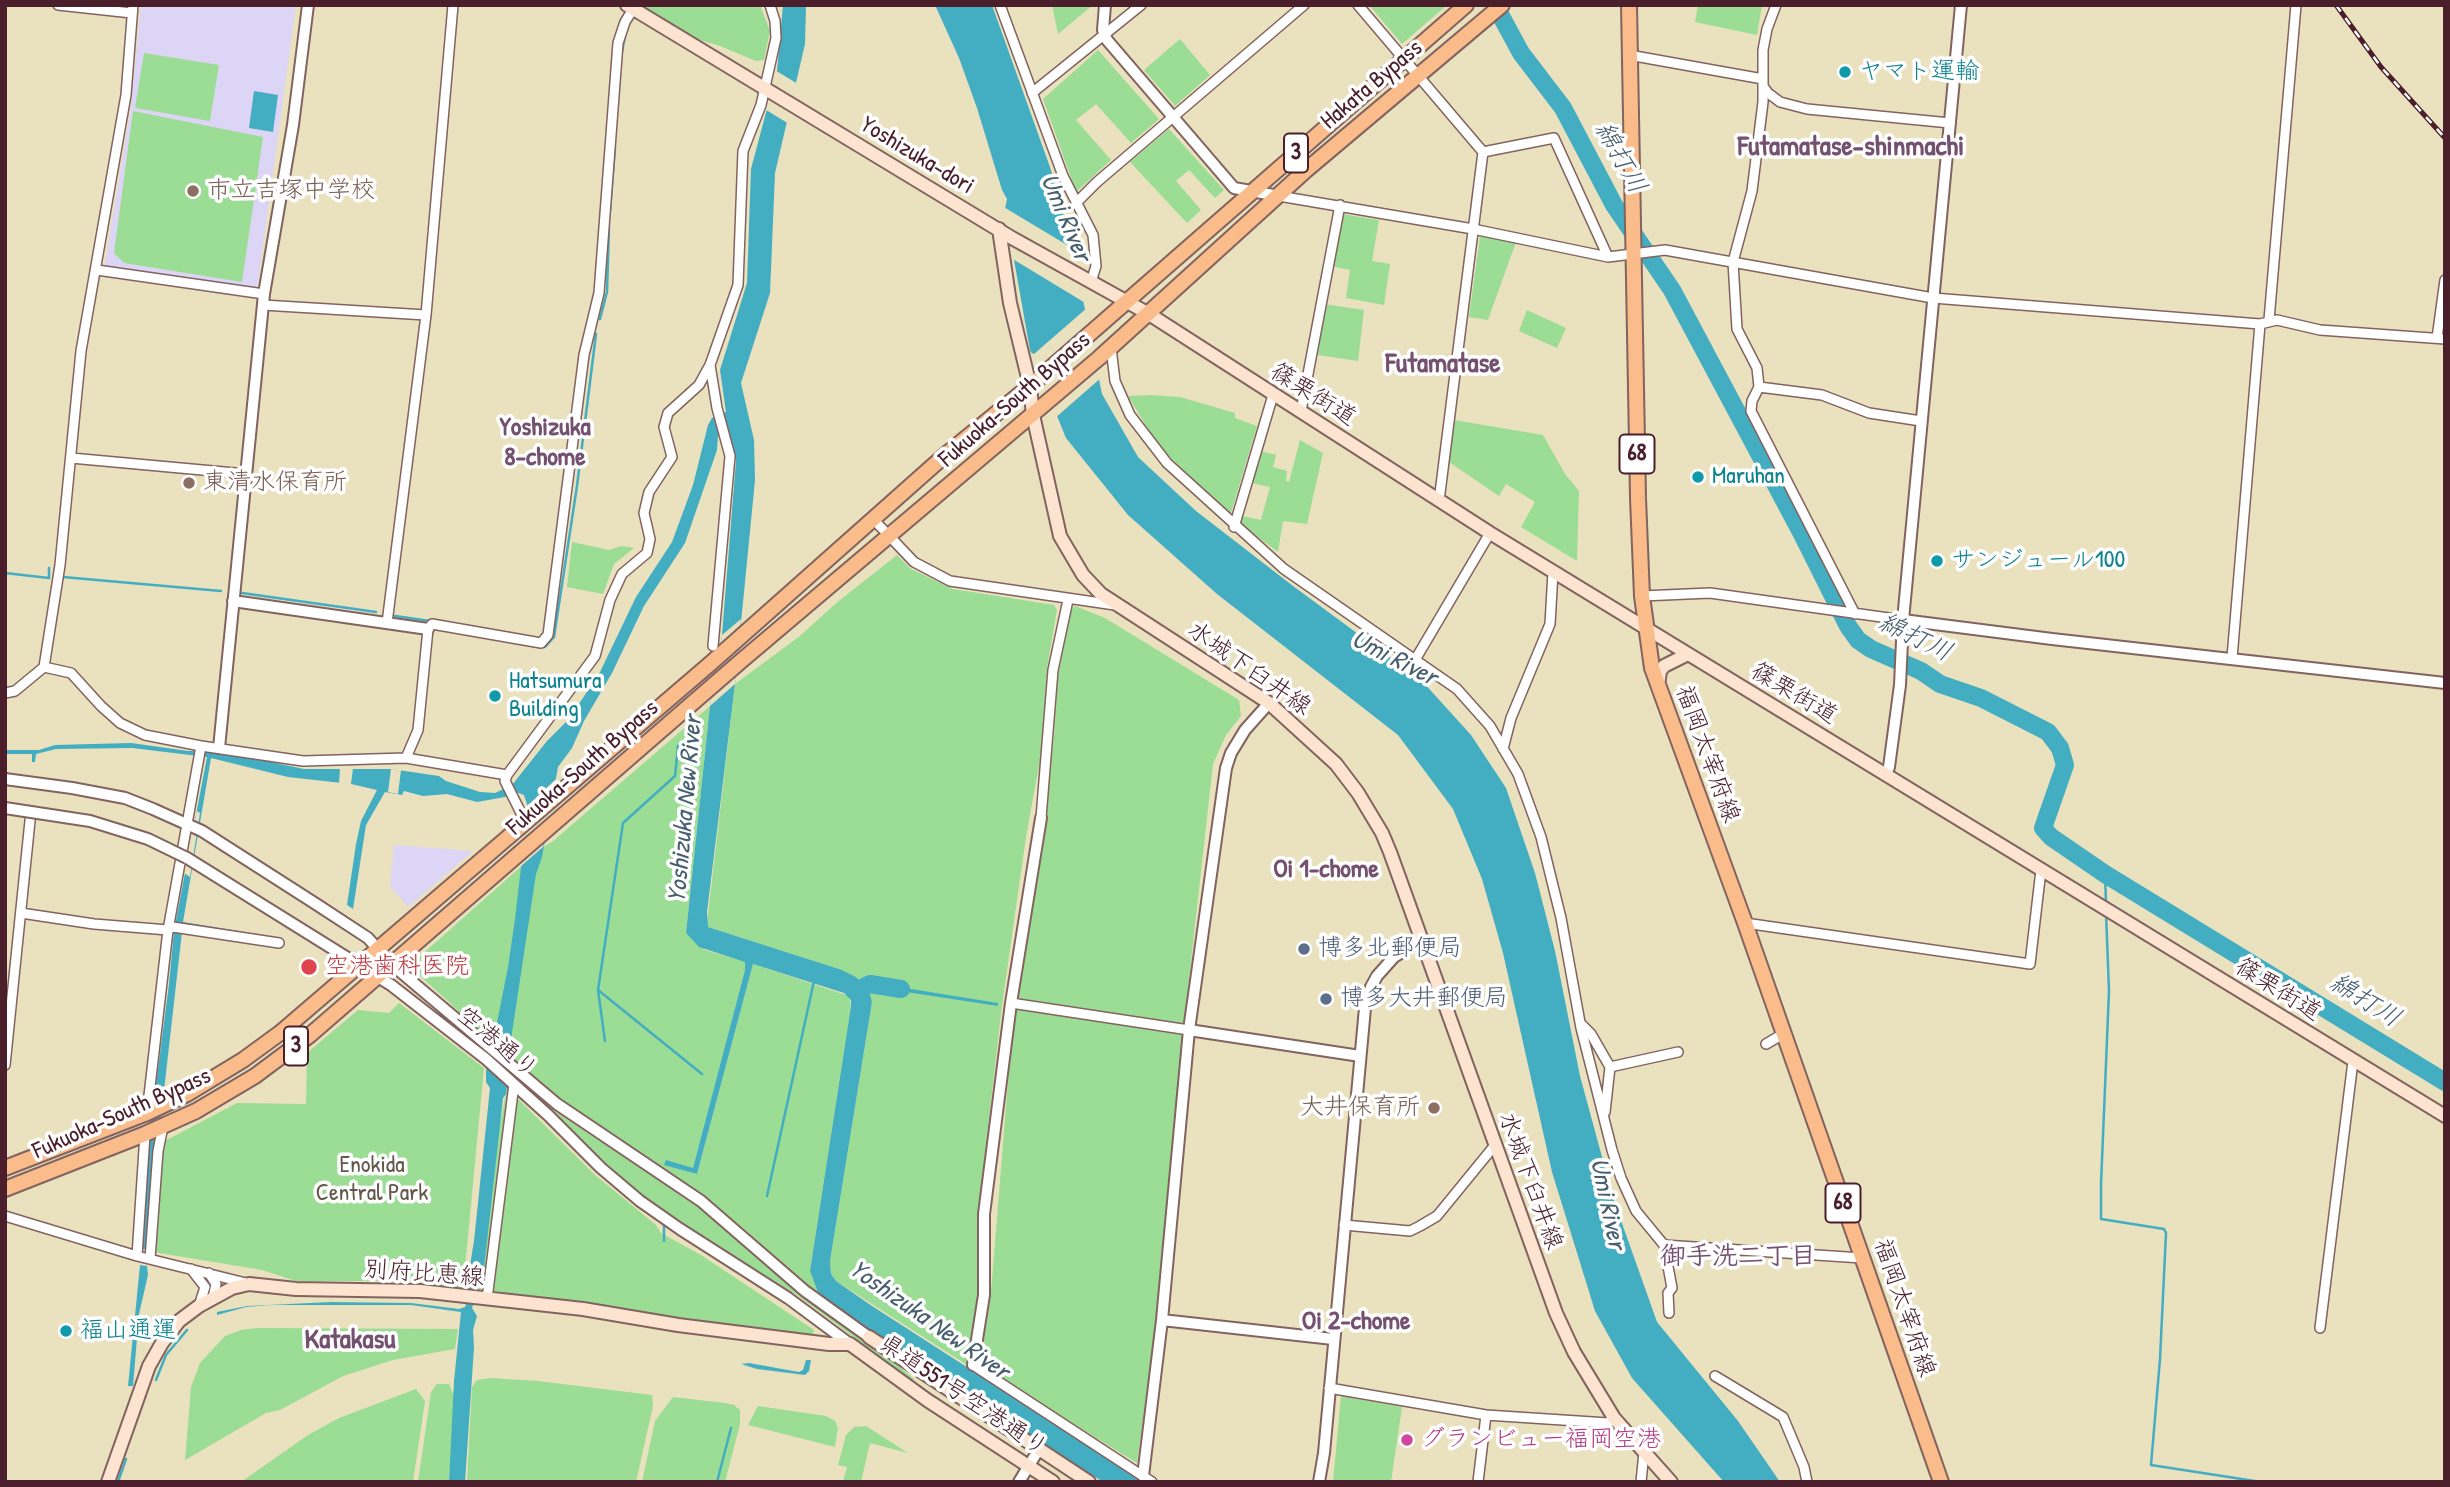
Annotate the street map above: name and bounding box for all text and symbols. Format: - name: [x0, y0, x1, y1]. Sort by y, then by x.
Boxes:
- street label: Hakata Bypass: [1315, 34, 1429, 136]
- place label: ヤマト運輸: [1859, 58, 1979, 86]
- marker: ヤマト運輸: [1837, 64, 1853, 80]
- street label: Yoshizuka-dori: [855, 111, 979, 201]
- water label: 綿打川: [1587, 116, 1653, 200]
- district label: Futamatase-shinmachi: [1738, 131, 1964, 165]
- road number: 3: [1284, 134, 1308, 172]
- water label: Umi River: [1033, 169, 1097, 267]
- place label: 市立吉塚中学校: [207, 177, 375, 205]
- marker: 市立吉塚中学校: [185, 183, 201, 199]
- street label: Fukuoka-South Bypass: [933, 326, 1097, 474]
- district label: Futamatase: [1386, 348, 1500, 382]
- street label: 篠栗街道: [1265, 357, 1361, 433]
- district label: Yoshizuka 8-chome: [499, 412, 591, 474]
- road number: 68: [1620, 435, 1654, 474]
- place label: Maruhan: [1712, 463, 1785, 491]
- place label: 東清水保育所: [203, 469, 347, 497]
- marker: Maruhan: [1690, 469, 1706, 485]
- marker: 東清水保育所: [181, 475, 197, 491]
- place label: サンジュール100: [1951, 547, 2125, 575]
- marker: サンジュール100: [1929, 553, 1945, 569]
- water label: 綿打川: [1873, 607, 1957, 669]
- street label: 水城下臼井線: [1182, 616, 1316, 722]
- water label: Umi River: [1346, 624, 1442, 694]
- street label: 篠栗街道: [1745, 657, 1843, 731]
- place label: Hatsumura Building: [509, 668, 601, 724]
- street label: 福岡太宰府線: [1669, 681, 1745, 827]
- marker: Hatsumura Building: [487, 688, 503, 704]
- street label: Fukuoka-South Bypass: [501, 694, 665, 842]
- water label: Yoshizuka New River: [662, 714, 710, 904]
- district label: Oi 1-chome: [1273, 854, 1379, 886]
- place label: 博多北郵便局: [1318, 935, 1462, 963]
- marker: 博多北郵便局: [1296, 941, 1312, 957]
- street label: 篠栗街道: [2230, 952, 2326, 1028]
- place label: 空港歯科医院: [325, 953, 469, 981]
- marker: 空港歯科医院: [299, 957, 319, 977]
- water label: 綿打川: [2324, 967, 2406, 1035]
- place label: 博多大井郵便局: [1340, 985, 1508, 1013]
- marker: 博多大井郵便局: [1318, 991, 1334, 1007]
- street label: 空港通り: [451, 1001, 543, 1085]
- road number: 3: [284, 1026, 308, 1065]
- street label: Fukuoka-South Bypass: [29, 1062, 215, 1166]
- place label: 大井保育所: [1300, 1094, 1420, 1122]
- marker: 大井保育所: [1426, 1100, 1442, 1116]
- street label: 水城下臼井線: [1492, 1108, 1568, 1254]
- park label: Enokida Central Park: [316, 1152, 428, 1208]
- water label: Umi River: [1582, 1156, 1632, 1252]
- road number: 68: [1826, 1184, 1860, 1222]
- street label: 福岡太宰府線: [1867, 1235, 1941, 1381]
- district label: 御手洗二丁目: [1660, 1241, 1816, 1273]
- water label: Yoshizuka New River: [843, 1254, 1015, 1388]
- street label: 別府比恵線: [363, 1255, 485, 1293]
- district label: Oi 2-chome: [1302, 1306, 1410, 1338]
- place label: 福山通運: [80, 1317, 176, 1345]
- marker: 福山通運: [58, 1323, 74, 1339]
- district label: Katakasu: [305, 1324, 395, 1358]
- street label: 県道551号空港通り: [873, 1329, 1053, 1463]
- place label: グランビュー福岡空港: [1421, 1426, 1661, 1454]
- marker: グランビュー福岡空港: [1399, 1432, 1415, 1448]

